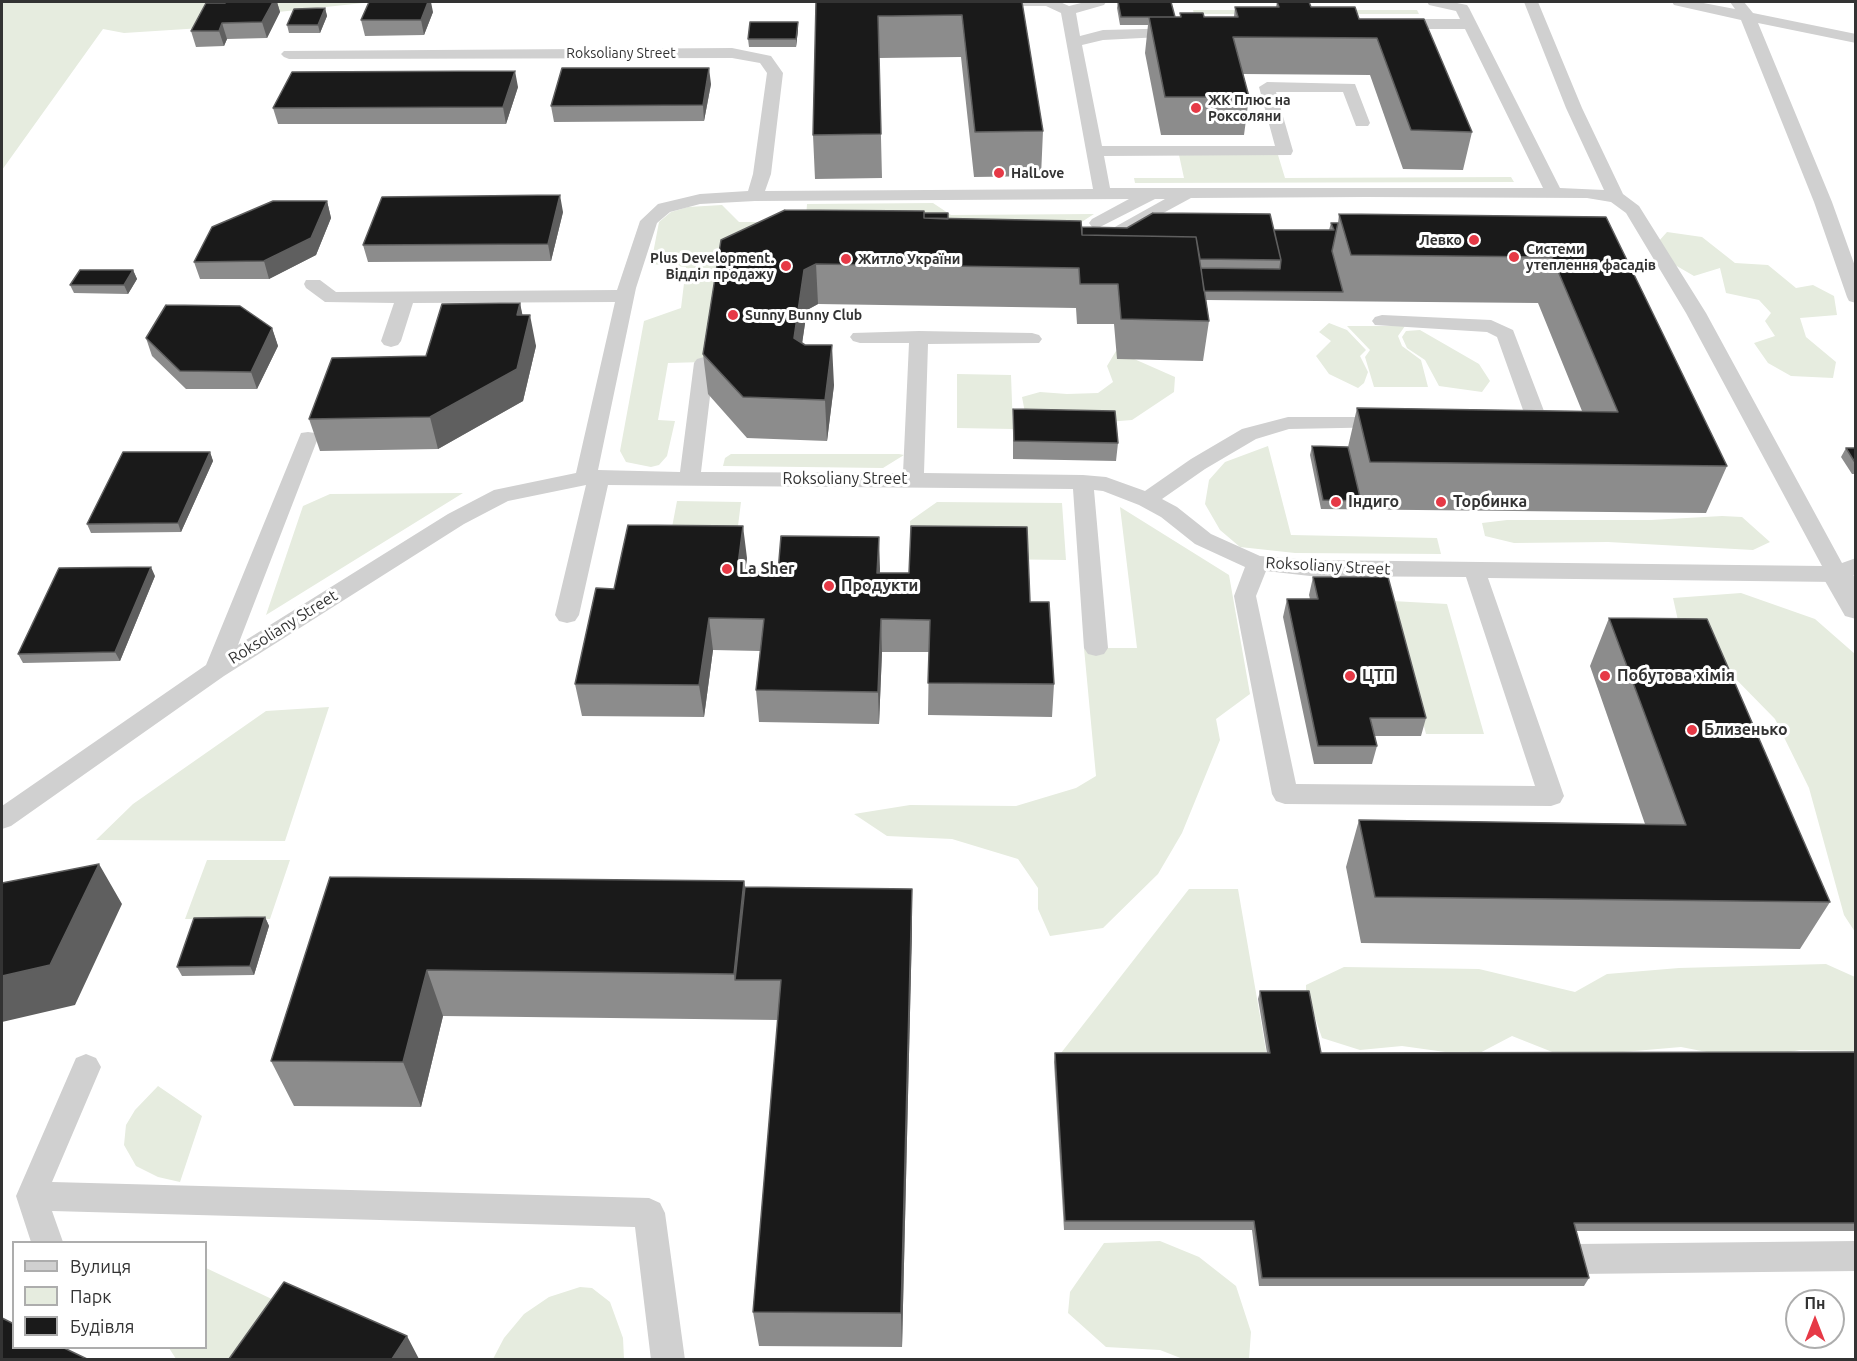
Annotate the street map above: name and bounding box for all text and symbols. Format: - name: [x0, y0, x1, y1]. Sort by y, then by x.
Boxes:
- street label: Roksoliany Street: [566, 45, 676, 61]
- place label: ЖК Плюс на Роксоляни: [1208, 92, 1291, 124]
- marker: ЖК Плюс на Роксоляни: [1189, 101, 1203, 115]
- place label: HalLove: [1011, 165, 1064, 181]
- marker: HalLove: [992, 166, 1006, 180]
- place label: Левко: [1419, 232, 1462, 248]
- marker: Левко: [1467, 233, 1481, 247]
- place label: Системи утеплення фасадів: [1526, 241, 1656, 274]
- place label: Plus Development. Відділ продажу: [650, 250, 774, 282]
- marker: Системи утеплення фасадів: [1507, 250, 1521, 264]
- place label: Житло України: [858, 251, 960, 267]
- marker: Житло України: [839, 252, 853, 266]
- marker: Plus Development. Відділ продажу: [779, 259, 793, 273]
- place label: Sunny Bunny Club: [745, 307, 862, 323]
- marker: Sunny Bunny Club: [726, 308, 740, 322]
- street label: Roksoliany Street: [782, 469, 908, 489]
- place label: Індиго: [1348, 492, 1399, 512]
- place label: Торбинка: [1453, 492, 1527, 512]
- marker: Індиго: [1329, 495, 1343, 509]
- marker: Торбинка: [1434, 495, 1448, 509]
- street label: Roksoliany Street: [1265, 553, 1391, 579]
- place label: La Sher: [739, 559, 795, 579]
- marker: La Sher: [720, 562, 734, 576]
- place label: Продукти: [841, 576, 918, 596]
- marker: Продукти: [822, 579, 836, 593]
- street label: Roksoliany Street: [225, 586, 341, 668]
- place label: ЦТП: [1362, 666, 1395, 686]
- place label: Побутова хімія: [1617, 666, 1735, 686]
- marker: ЦТП: [1343, 669, 1357, 683]
- marker: Побутова хімія: [1598, 669, 1612, 683]
- place label: Близенько: [1704, 720, 1788, 740]
- marker: Близенько: [1685, 723, 1699, 737]
- legend: [12, 1241, 207, 1349]
- text: Вулиця: [70, 1256, 131, 1276]
- text: Парк: [70, 1286, 111, 1306]
- north arrow: [1785, 1289, 1845, 1349]
- text: Пн: [1805, 1294, 1825, 1312]
- text: Будівля: [70, 1316, 135, 1336]

